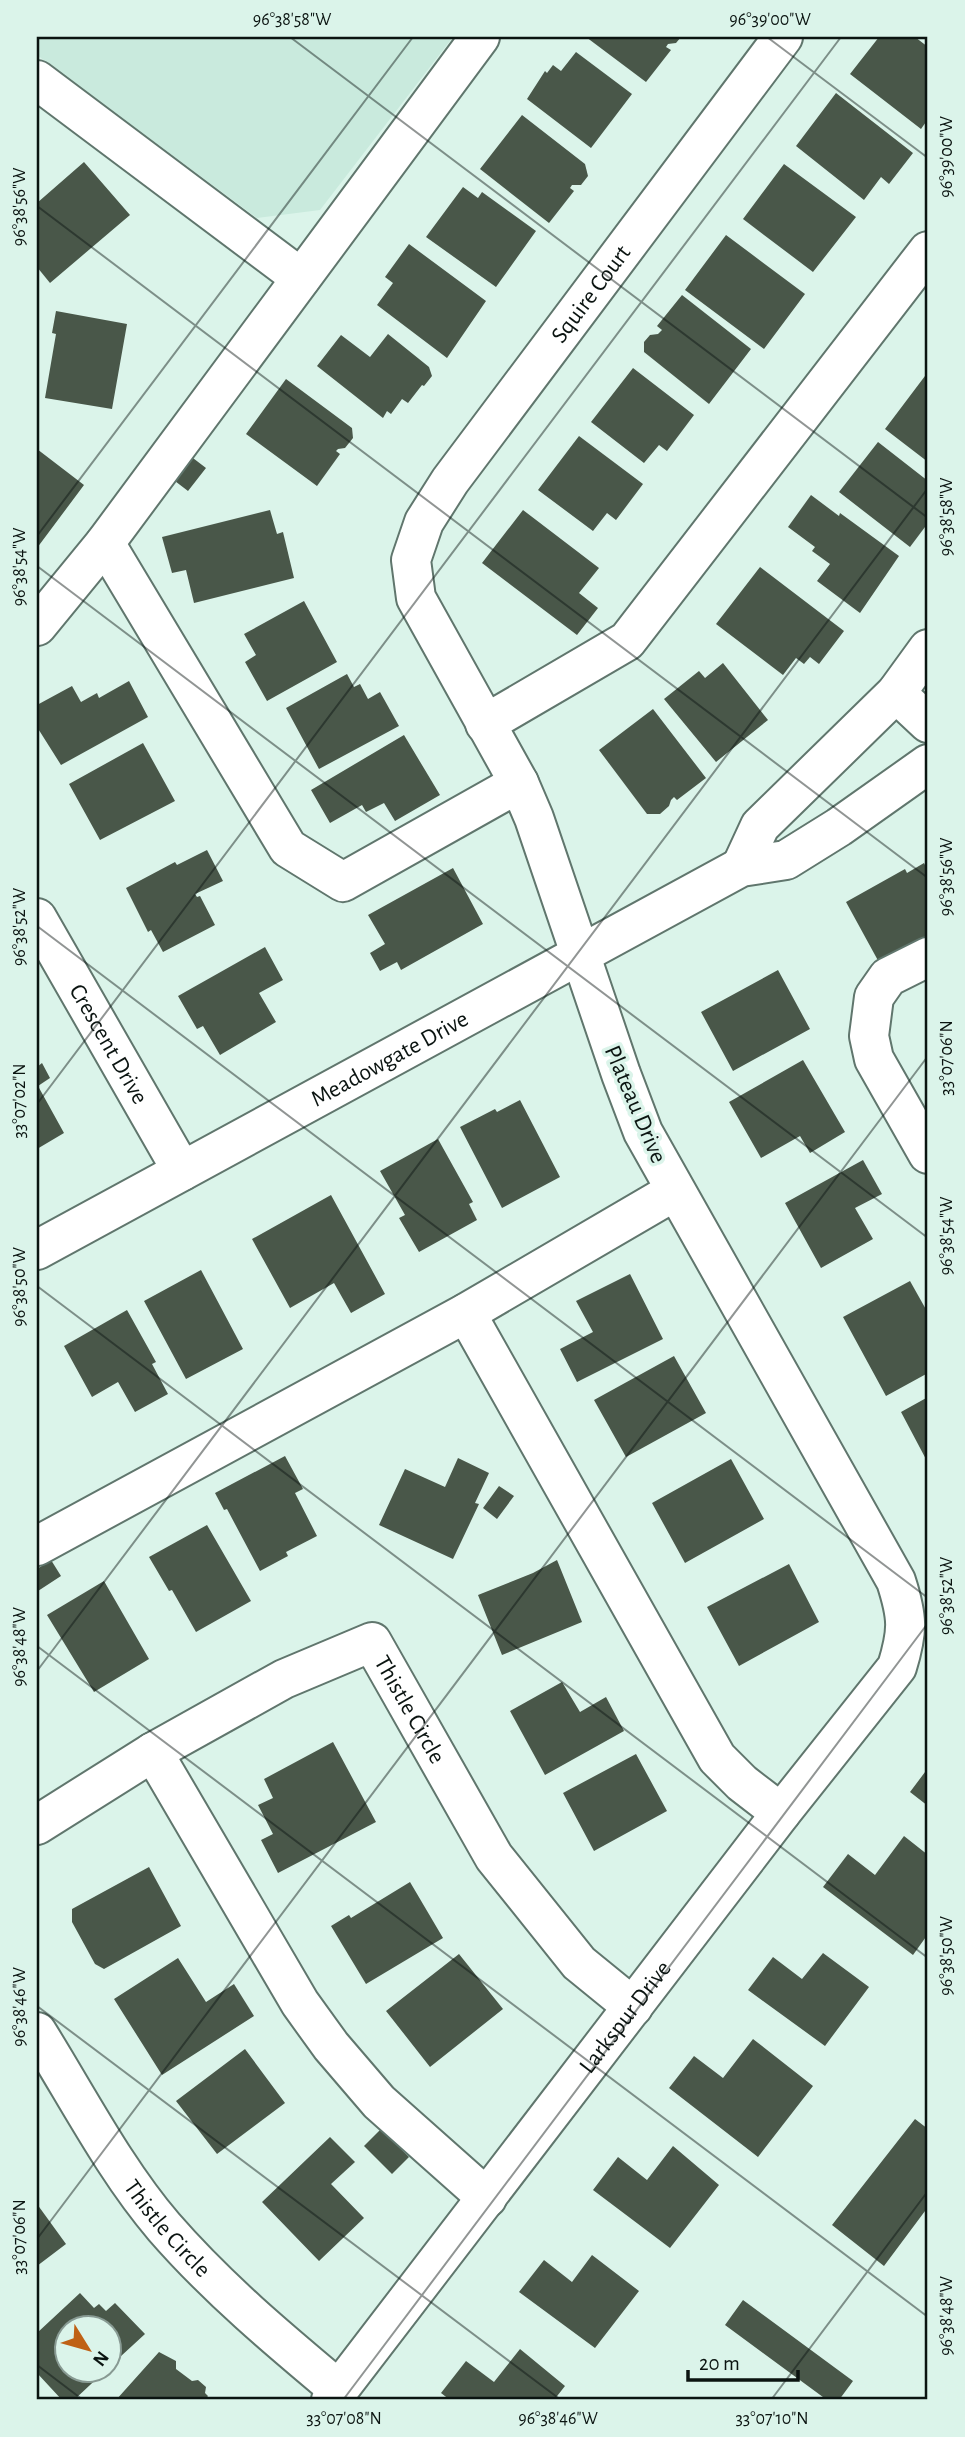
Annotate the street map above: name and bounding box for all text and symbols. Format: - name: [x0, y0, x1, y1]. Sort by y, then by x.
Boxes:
- text: 96°38'58"W: [253, 11, 331, 29]
- text: 96°39'00"W: [729, 11, 811, 29]
- text: 96°39'00"W: [938, 116, 956, 198]
- text: 96°38'56"W: [11, 168, 29, 246]
- street label: Squire Court: [547, 241, 636, 348]
- text: 96°38'58"W: [938, 478, 956, 556]
- text: 96°38'54"W: [11, 528, 29, 606]
- text: 96°38'56"W: [938, 838, 956, 916]
- text: 96°38'52"W: [11, 888, 29, 966]
- street label: Crescent Drive: [64, 980, 152, 1108]
- street label: Meadowgate Drive: [307, 1007, 472, 1112]
- text: 33°07'06"N: [938, 1020, 956, 1096]
- street label: Plateau Drive: [600, 1042, 671, 1167]
- text: 33°07'02"N: [11, 1063, 29, 1139]
- text: 96°38'54"W: [938, 1197, 956, 1275]
- text: 96°38'50"W: [11, 1247, 29, 1327]
- text: 96°38'52"W: [938, 1557, 956, 1635]
- text: 96°38'48"W: [11, 1607, 29, 1687]
- street label: Thistle Circle: [369, 1652, 449, 1768]
- text: 96°38'50"W: [938, 1916, 956, 1996]
- street label: Larkspur Drive: [575, 1957, 676, 2078]
- text: 96°38'46"W: [11, 1967, 29, 2047]
- street label: Thistle Circle: [119, 2176, 215, 2282]
- text: 33°07'06"N: [11, 2199, 29, 2275]
- text: 96°38'48"W: [938, 2276, 956, 2356]
- north arrow: [52, 2314, 122, 2384]
- scale bar: [688, 2339, 799, 2383]
- text: N: [89, 2347, 112, 2369]
- text: 20 m: [699, 2353, 740, 2374]
- text: 33°07'08"N: [306, 2410, 382, 2428]
- text: 96°38'46"W: [518, 2410, 598, 2428]
- text: 33°07'10"N: [735, 2410, 809, 2428]

